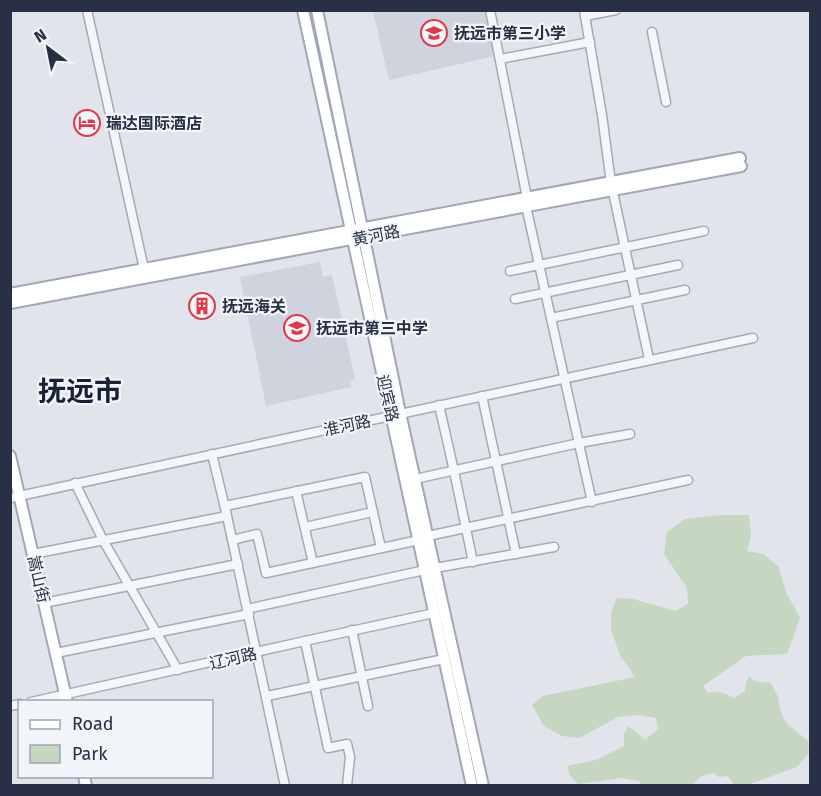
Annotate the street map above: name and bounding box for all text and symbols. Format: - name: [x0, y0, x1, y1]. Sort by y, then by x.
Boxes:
- north arrow: [18, 18, 78, 78]
- school or university icon: 抚远市第三小学: [419, 18, 449, 48]
- place label: 抚远市第三小学: [454, 24, 566, 43]
- text: N: [31, 25, 50, 47]
- hotel icon: 瑞达国际酒店: [72, 108, 102, 138]
- place label: 瑞达国际酒店: [106, 114, 202, 133]
- street label: 黄河路: [351, 222, 401, 249]
- building icon: 抚远海关: [187, 291, 217, 321]
- place label: 抚远海关: [222, 297, 286, 316]
- school or university icon: 抚远市第三中学: [282, 313, 312, 343]
- place label: 抚远市第三中学: [316, 319, 428, 338]
- street label: 迎宾路: [373, 373, 402, 424]
- district label: 抚远市: [38, 375, 122, 408]
- street label: 淮河路: [322, 411, 373, 440]
- street label: 嵩山街: [24, 554, 53, 605]
- street label: 辽河路: [208, 644, 259, 673]
- legend: [18, 700, 213, 778]
- text: Road: [72, 713, 114, 735]
- text: Park: [72, 743, 108, 765]

